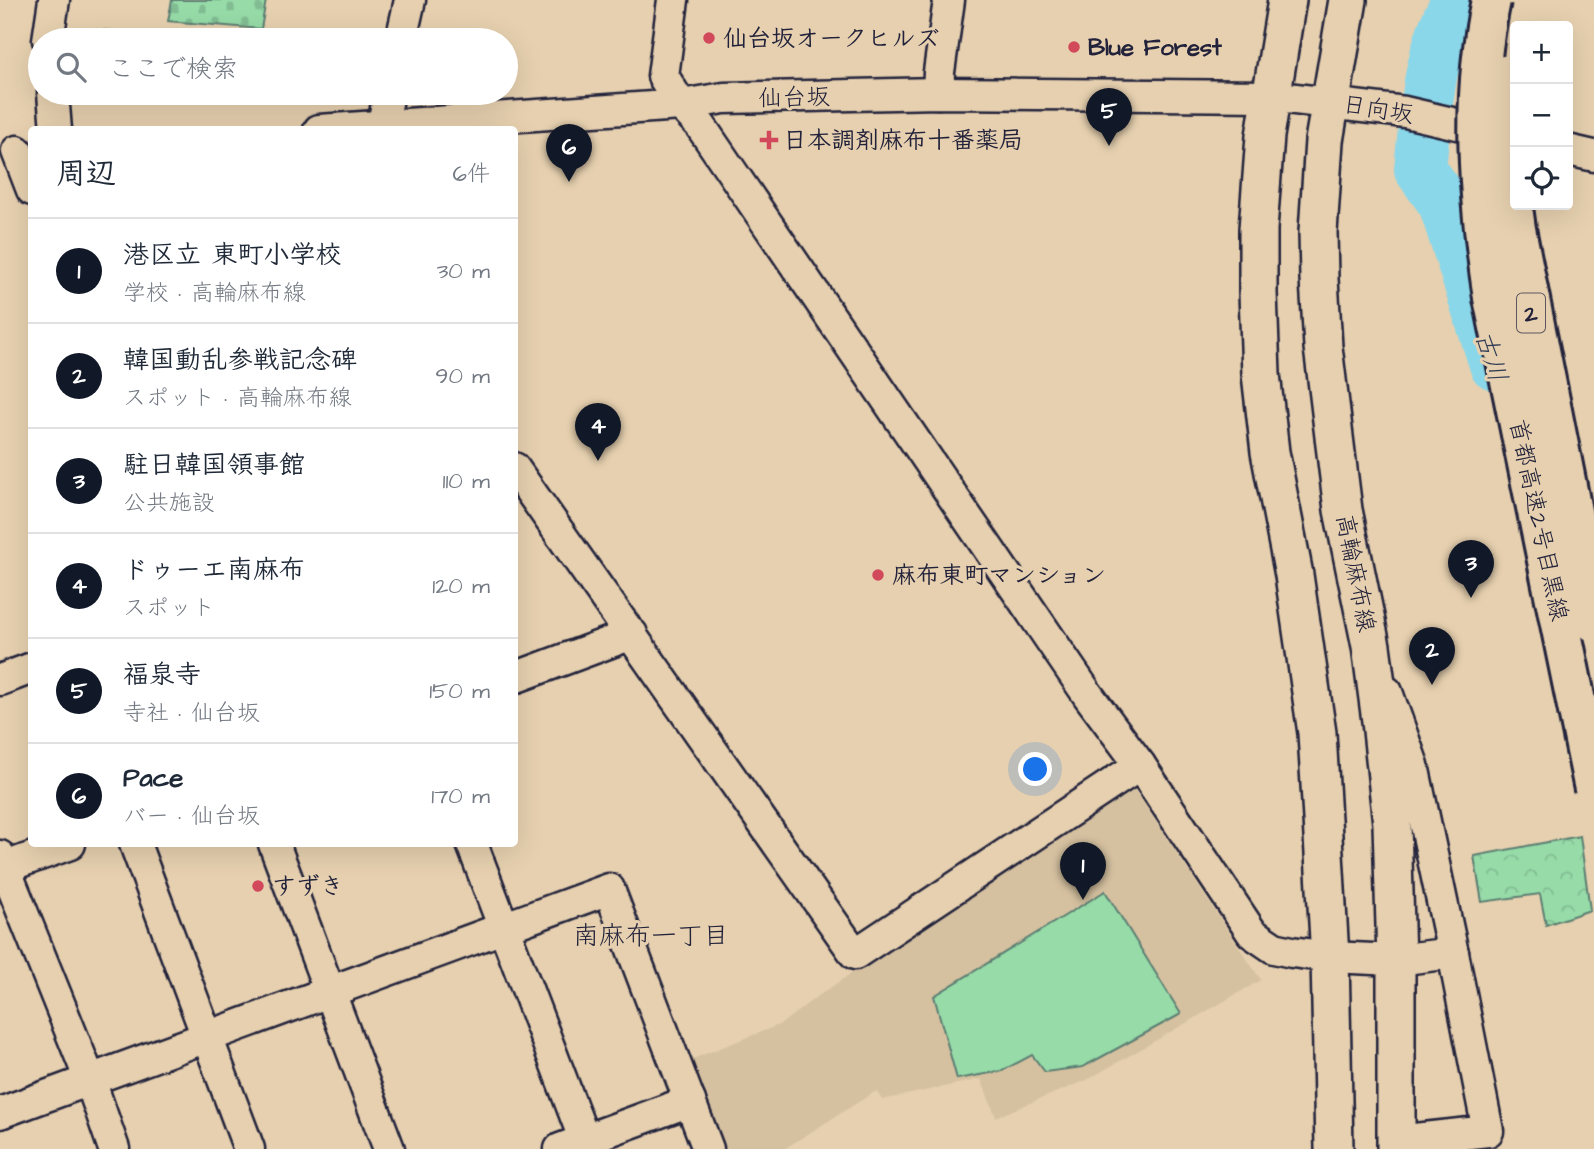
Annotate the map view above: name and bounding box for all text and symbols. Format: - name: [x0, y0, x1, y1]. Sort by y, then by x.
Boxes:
- map controls: [1510, 21, 1573, 210]
- button: +: [1510, 21, 1573, 84]
- place label: 仙台坂オークヒルズ: [723, 22, 939, 56]
- search box: [28, 28, 518, 105]
- marker: 仙台坂オークヒルズ: [701, 30, 717, 46]
- place label: Blue Forest: [1088, 31, 1222, 65]
- marker: Blue Forest: [1066, 39, 1082, 55]
- icon: search: [52, 48, 90, 86]
- text: ここで検索: [108, 51, 238, 87]
- street label: 仙台坂: [758, 80, 830, 116]
- button: −: [1510, 84, 1573, 147]
- pin: 5: [1086, 88, 1132, 146]
- street label: 日向坂: [1340, 88, 1416, 132]
- pin: 6: [546, 124, 592, 182]
- place label: 日本調剤麻布十番薬局: [783, 124, 1023, 158]
- marker: 日本調剤麻布十番薬局: [761, 132, 777, 148]
- button: locate: [1510, 147, 1573, 210]
- text: 周辺: [56, 153, 116, 195]
- text: 6件: [453, 158, 490, 190]
- text: 港区立 東町小学校: [123, 237, 341, 273]
- text: 1: [78, 255, 80, 287]
- text: 30 m: [437, 255, 490, 287]
- text: 学校 · 高輪麻布線: [123, 277, 306, 309]
- road number: 2: [1517, 294, 1545, 332]
- water label: 古川: [1466, 326, 1516, 386]
- text: 韓国動乱参戦記念碑: [123, 342, 357, 378]
- text: 2: [72, 360, 86, 392]
- text: 90 m: [435, 360, 490, 392]
- text: スポット · 高輪麻布線: [123, 382, 352, 414]
- pin: 4: [575, 403, 621, 461]
- street label: 首都高速2号目黒線: [1500, 416, 1576, 624]
- text: 駐日韓国領事館: [123, 447, 305, 483]
- text: 3: [73, 465, 85, 497]
- text: 110 m: [442, 465, 490, 497]
- text: 公共施設: [123, 487, 215, 519]
- street label: 高輪麻布線: [1327, 511, 1383, 635]
- pin: 3: [1448, 540, 1494, 598]
- text: ドゥーエ南麻布: [123, 552, 305, 588]
- place label: 麻布東町マンション: [892, 559, 1106, 593]
- marker: 麻布東町マンション: [870, 567, 886, 583]
- text: 4: [71, 570, 87, 602]
- text: 120 m: [432, 570, 490, 602]
- text: スポット: [123, 592, 215, 624]
- pin: 2: [1409, 627, 1455, 685]
- text: 福泉寺: [123, 657, 201, 693]
- text: 5: [71, 675, 87, 707]
- text: 150 m: [429, 675, 490, 707]
- text: 寺社 · 仙台坂: [123, 697, 260, 729]
- your location: [1018, 752, 1052, 786]
- text: Pace: [123, 760, 183, 796]
- text: 6: [72, 780, 86, 812]
- text: 170 m: [431, 780, 490, 812]
- text: バー · 仙台坂: [123, 800, 260, 832]
- pin: 1: [1060, 842, 1106, 900]
- place label: すずき: [272, 870, 344, 904]
- marker: すずき: [250, 878, 266, 894]
- district label: 南麻布一丁目: [573, 918, 729, 954]

